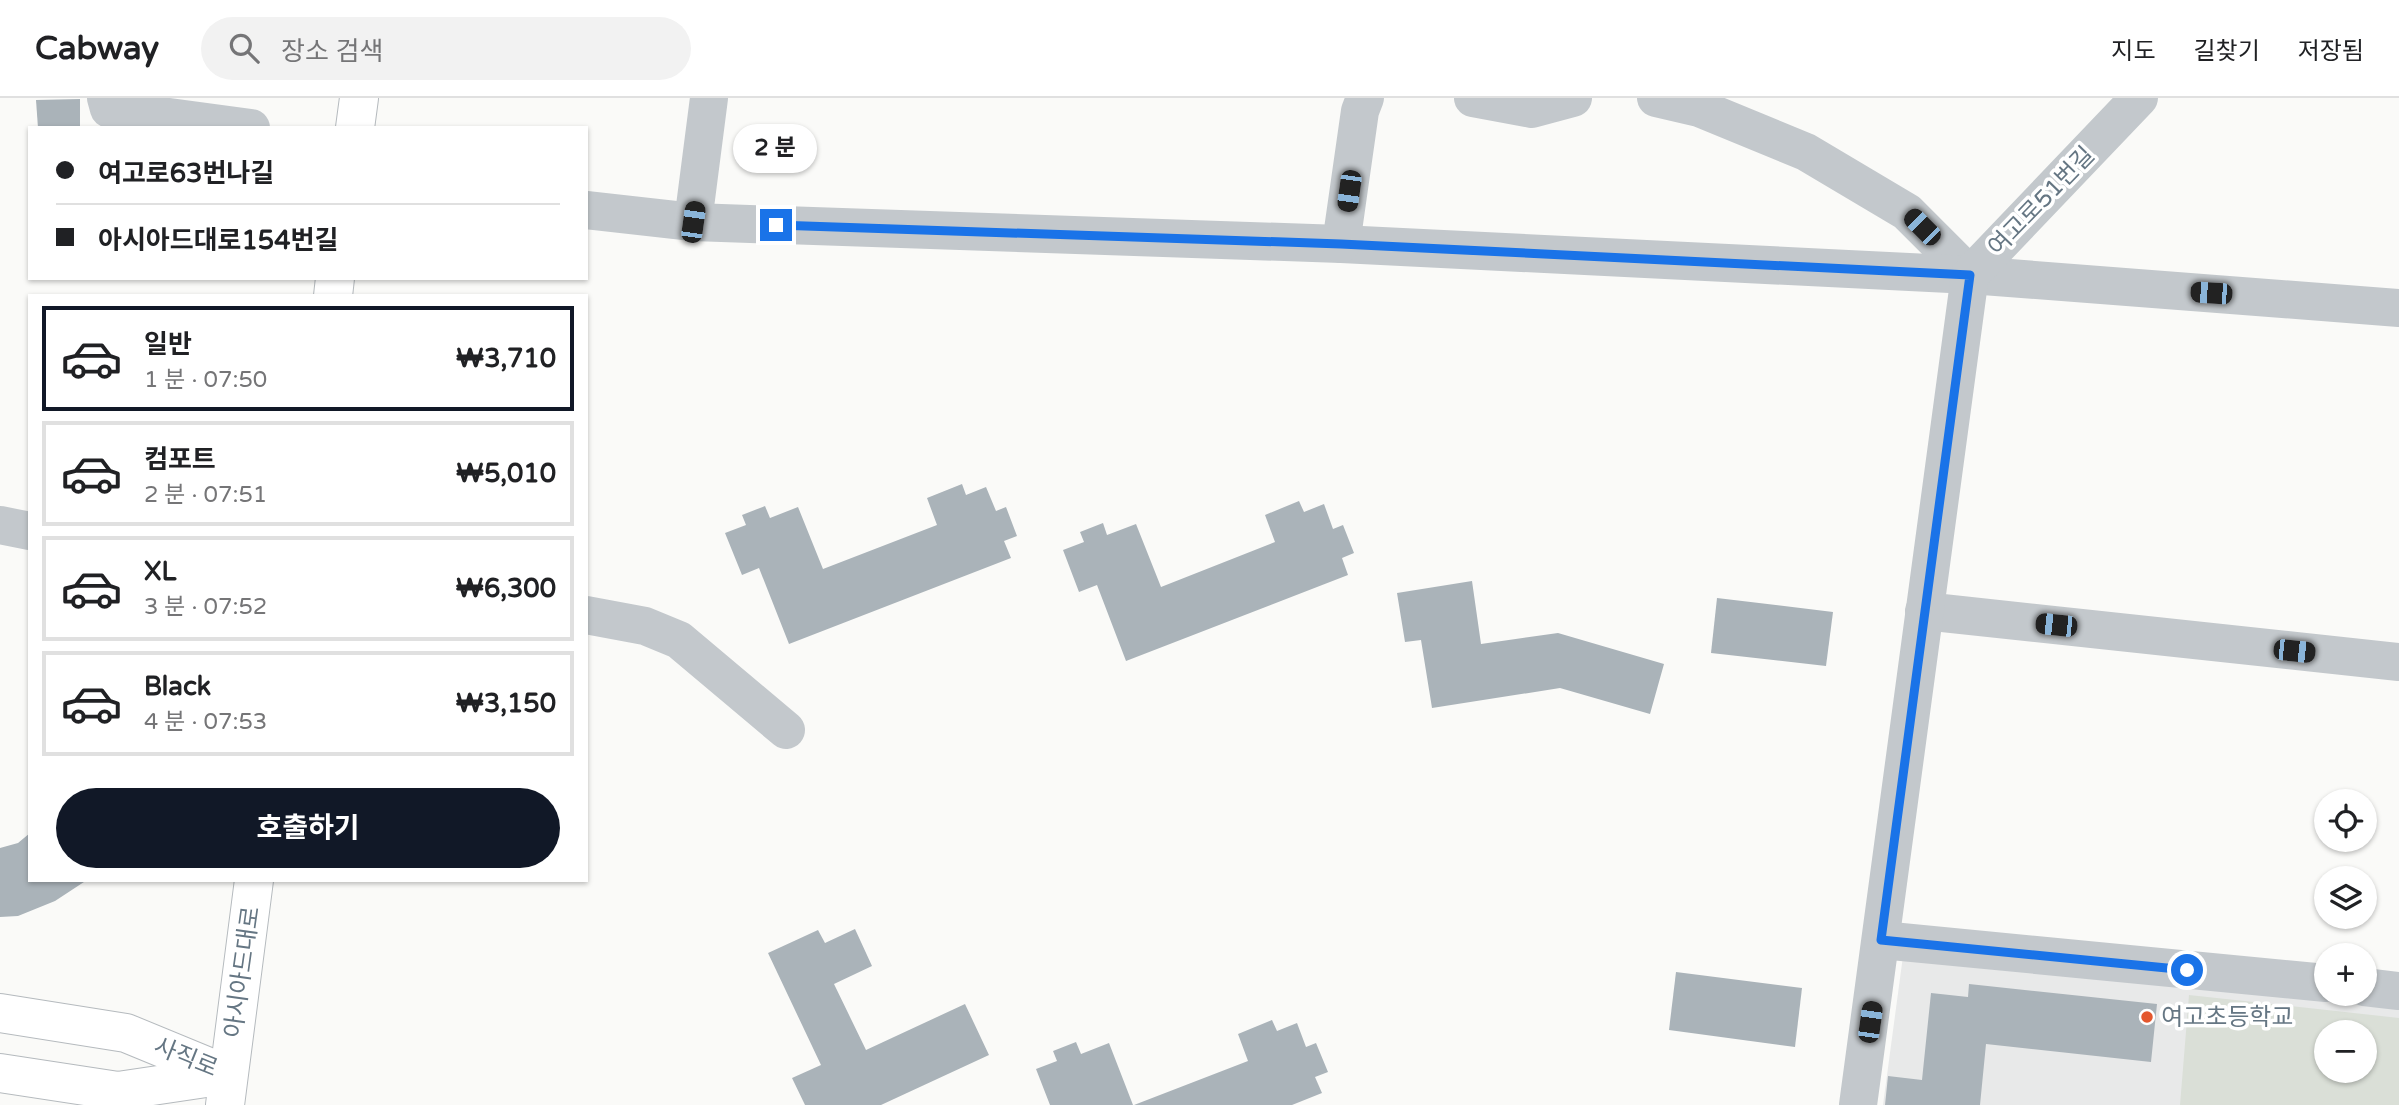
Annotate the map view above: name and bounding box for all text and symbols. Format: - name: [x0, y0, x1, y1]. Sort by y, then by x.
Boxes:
- search box: [201, 17, 691, 80]
- text: Cabway: [35, 29, 159, 68]
- icon: search: [225, 29, 263, 67]
- text: 장소 검색: [281, 36, 383, 67]
- text: 지도: [2111, 37, 2156, 66]
- text: 길찾기: [2194, 37, 2260, 66]
- text: 저장됨: [2298, 37, 2364, 66]
- callout: 2 분: [734, 123, 818, 172]
- text: 2 분: [754, 134, 796, 162]
- street label: 여고로51번길: [1982, 141, 2101, 262]
- text: 여고로63번나길: [98, 158, 274, 189]
- car: [1336, 169, 1363, 213]
- car: [680, 200, 707, 244]
- car: [1900, 205, 1945, 249]
- route end: [760, 209, 792, 241]
- text: 아시아드대로154번길: [98, 225, 338, 256]
- car: [2190, 281, 2233, 305]
- icon: car: [60, 327, 123, 390]
- text: 일반: [144, 329, 192, 360]
- text: ₩3,710: [456, 343, 556, 374]
- text: 1 분 · 07:50: [144, 366, 267, 394]
- icon: car: [60, 442, 123, 505]
- text: 컴포트: [144, 444, 216, 475]
- text: ₩5,010: [456, 458, 556, 489]
- text: 2 분 · 07:51: [144, 481, 267, 509]
- text: XL: [144, 556, 176, 587]
- icon: car: [60, 557, 123, 620]
- text: ₩6,300: [456, 573, 556, 604]
- text: 3 분 · 07:52: [144, 593, 267, 621]
- car: [2035, 612, 2078, 638]
- car: [2273, 638, 2316, 664]
- text: Black: [144, 671, 211, 702]
- icon: car: [60, 672, 123, 735]
- text: ₩3,150: [456, 688, 556, 719]
- text: 4 분 · 07:53: [144, 708, 267, 736]
- button: 호출하기: [56, 788, 560, 868]
- map controls: [2314, 789, 2377, 1083]
- button: locate: [2314, 789, 2377, 852]
- button: layers: [2314, 866, 2377, 929]
- street label: 아시아드대로: [219, 904, 266, 1040]
- button: +: [2314, 943, 2377, 1006]
- route start: [2171, 954, 2203, 986]
- car: [1857, 1000, 1884, 1044]
- place label: 여고초등학교: [2161, 1003, 2293, 1032]
- marker: 여고초등학교: [2139, 1009, 2155, 1025]
- button: −: [2314, 1020, 2377, 1083]
- street label: 사직로: [150, 1032, 222, 1083]

